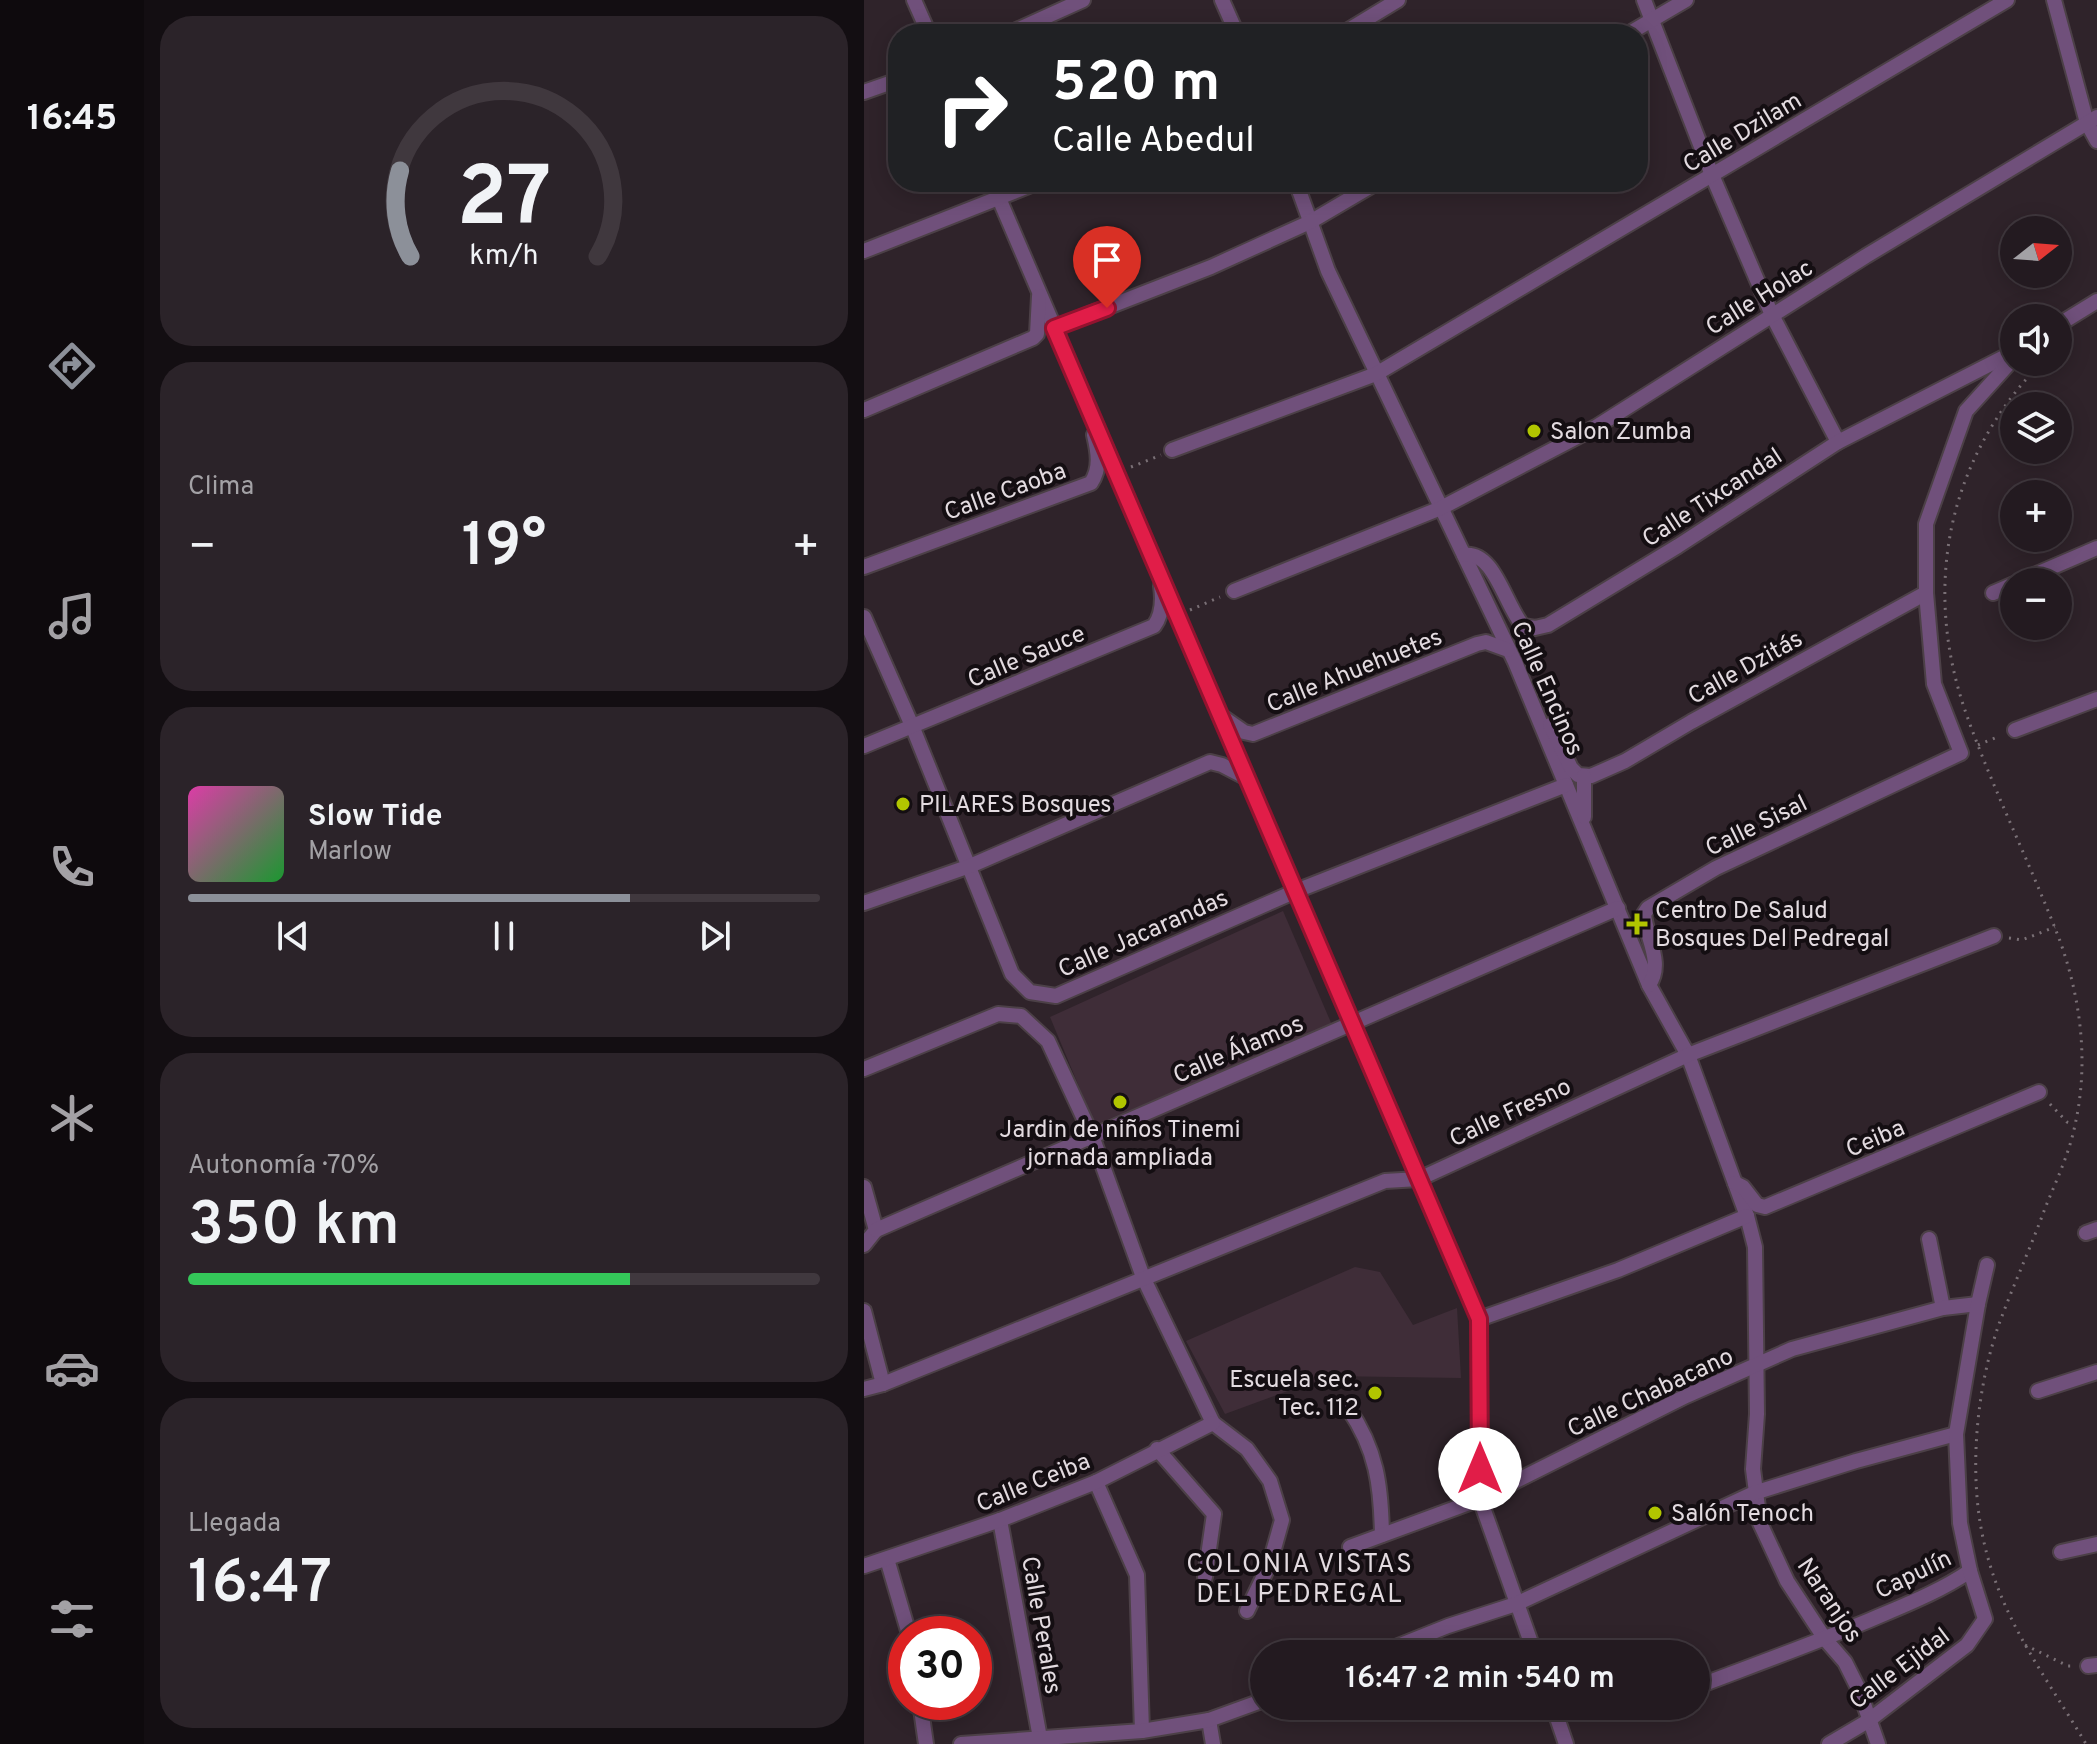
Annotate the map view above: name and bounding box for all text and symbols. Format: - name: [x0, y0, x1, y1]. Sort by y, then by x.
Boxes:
- text: 520 m: [1052, 50, 1220, 120]
- icon: right: [920, 56, 1024, 160]
- street label: Calle Dzilam: [1678, 87, 1808, 181]
- text: 16:45: [27, 97, 117, 143]
- text: Calle Abedul: [1052, 119, 1255, 165]
- text: 27: [457, 149, 551, 254]
- north arrow: [2000, 216, 2072, 288]
- map controls: [2000, 216, 2072, 640]
- pin: [1073, 226, 1141, 308]
- icon: arrive: [1085, 238, 1129, 282]
- text: km/h: [469, 239, 539, 275]
- street label: Calle Holac: [1701, 254, 1819, 343]
- button: sound: [2000, 304, 2072, 376]
- icon: directions: [44, 338, 100, 394]
- button: layers: [2000, 392, 2072, 464]
- place label: Salon Zumba: [1550, 418, 1692, 448]
- marker: Salon Zumba: [1525, 422, 1543, 440]
- street label: Calle Tixcandal: [1637, 442, 1789, 555]
- street label: Calle Caoba: [941, 457, 1071, 529]
- text: Clima: [188, 471, 254, 504]
- button: +: [2000, 480, 2072, 552]
- text: 19°: [462, 511, 546, 587]
- text: −: [188, 521, 216, 577]
- text: +: [792, 521, 820, 577]
- button: −: [2000, 568, 2072, 640]
- icon: music: [44, 588, 100, 644]
- street label: Calle Encinos: [1503, 617, 1589, 761]
- street label: Calle Sauce: [963, 620, 1090, 696]
- street label: Calle Ahuehuetes: [1263, 623, 1447, 721]
- street label: Calle Dzitás: [1683, 625, 1809, 713]
- street label: Calle Sisal: [1701, 789, 1813, 864]
- place label: PILARES Bosques: [919, 791, 1112, 821]
- marker: PILARES Bosques: [894, 795, 912, 813]
- text: Slow Tide: [308, 799, 442, 836]
- text: Marlow: [308, 836, 392, 869]
- icon: phone: [44, 839, 100, 895]
- street label: Calle Jacarandas: [1054, 884, 1234, 986]
- place label: Centro De Salud Bosques Del Pedregal: [1655, 897, 1889, 955]
- marker: Centro De Salud Bosques Del Pedregal: [1626, 913, 1648, 935]
- icon: previous: [271, 914, 315, 958]
- icon: pause: [482, 914, 526, 958]
- icon: next: [693, 914, 737, 958]
- street label: Calle Álamos: [1168, 1008, 1309, 1092]
- street label: Calle Fresno: [1445, 1073, 1577, 1155]
- icon: climate: [44, 1090, 100, 1146]
- marker: Jardin de niños Tinemi jornada ampliada: [1111, 1093, 1129, 1111]
- street label: Ceiba: [1842, 1114, 1910, 1166]
- place label: Jardin de niños Tinemi jornada ampliada: [999, 1116, 1241, 1174]
- text: Autonomía · 70%: [188, 1150, 379, 1183]
- text: 350 km: [188, 1190, 400, 1266]
- icon: car: [44, 1340, 100, 1396]
- street label: Calle Chabacano: [1563, 1342, 1739, 1445]
- place label: Escuela sec. Tec. 112: [1229, 1366, 1359, 1424]
- marker: Escuela sec. Tec. 112: [1366, 1384, 1384, 1402]
- position arrow: [1438, 1427, 1522, 1511]
- street label: Calle Ceiba: [972, 1447, 1095, 1520]
- place label: Salón Tenoch: [1671, 1500, 1814, 1530]
- marker: Salón Tenoch: [1646, 1504, 1664, 1522]
- text: Llegada: [188, 1508, 281, 1541]
- street label: Capulín: [1871, 1544, 1957, 1607]
- text: 16:47: [188, 1548, 332, 1624]
- district label: COLONIA VISTAS DEL PEDREGAL: [1186, 1549, 1414, 1612]
- street label: Naranjos: [1789, 1553, 1868, 1649]
- street label: Calle Perales: [1013, 1554, 1067, 1697]
- icon: filters: [44, 1591, 100, 1647]
- speed limit sign: 30: [888, 1616, 992, 1720]
- street label: Calle Ejidal: [1844, 1622, 1957, 1717]
- text: 16:47 · 2 min · 540 m: [1345, 1661, 1615, 1698]

